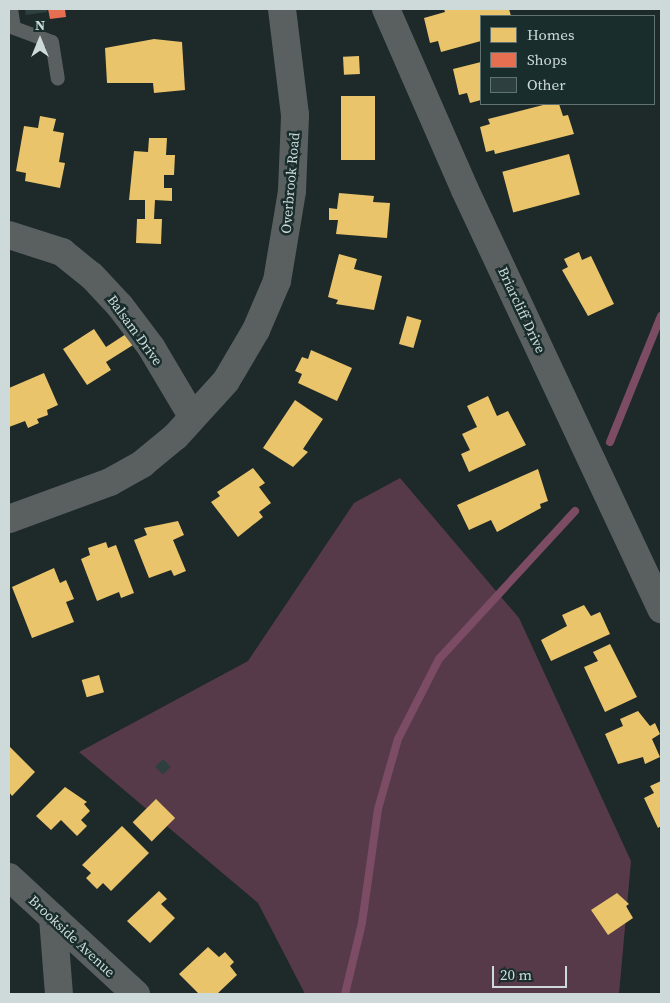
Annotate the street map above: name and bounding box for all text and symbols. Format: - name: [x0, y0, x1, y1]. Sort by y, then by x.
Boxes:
- north arrow: [15, 15, 65, 65]
- text: N: [35, 15, 45, 35]
- legend: [480, 15, 655, 105]
- text: Homes: [527, 24, 574, 45]
- text: Shops: [527, 49, 567, 70]
- text: Other: [527, 74, 566, 95]
- street label: Overbrook Road: [277, 132, 303, 234]
- street label: Briarcliff Drive: [495, 264, 549, 356]
- street label: Balsam Drive: [104, 292, 166, 368]
- street label: Brookside Avenue: [25, 892, 119, 980]
- scale bar: [495, 956, 570, 988]
- text: 20 m: [500, 964, 532, 985]

